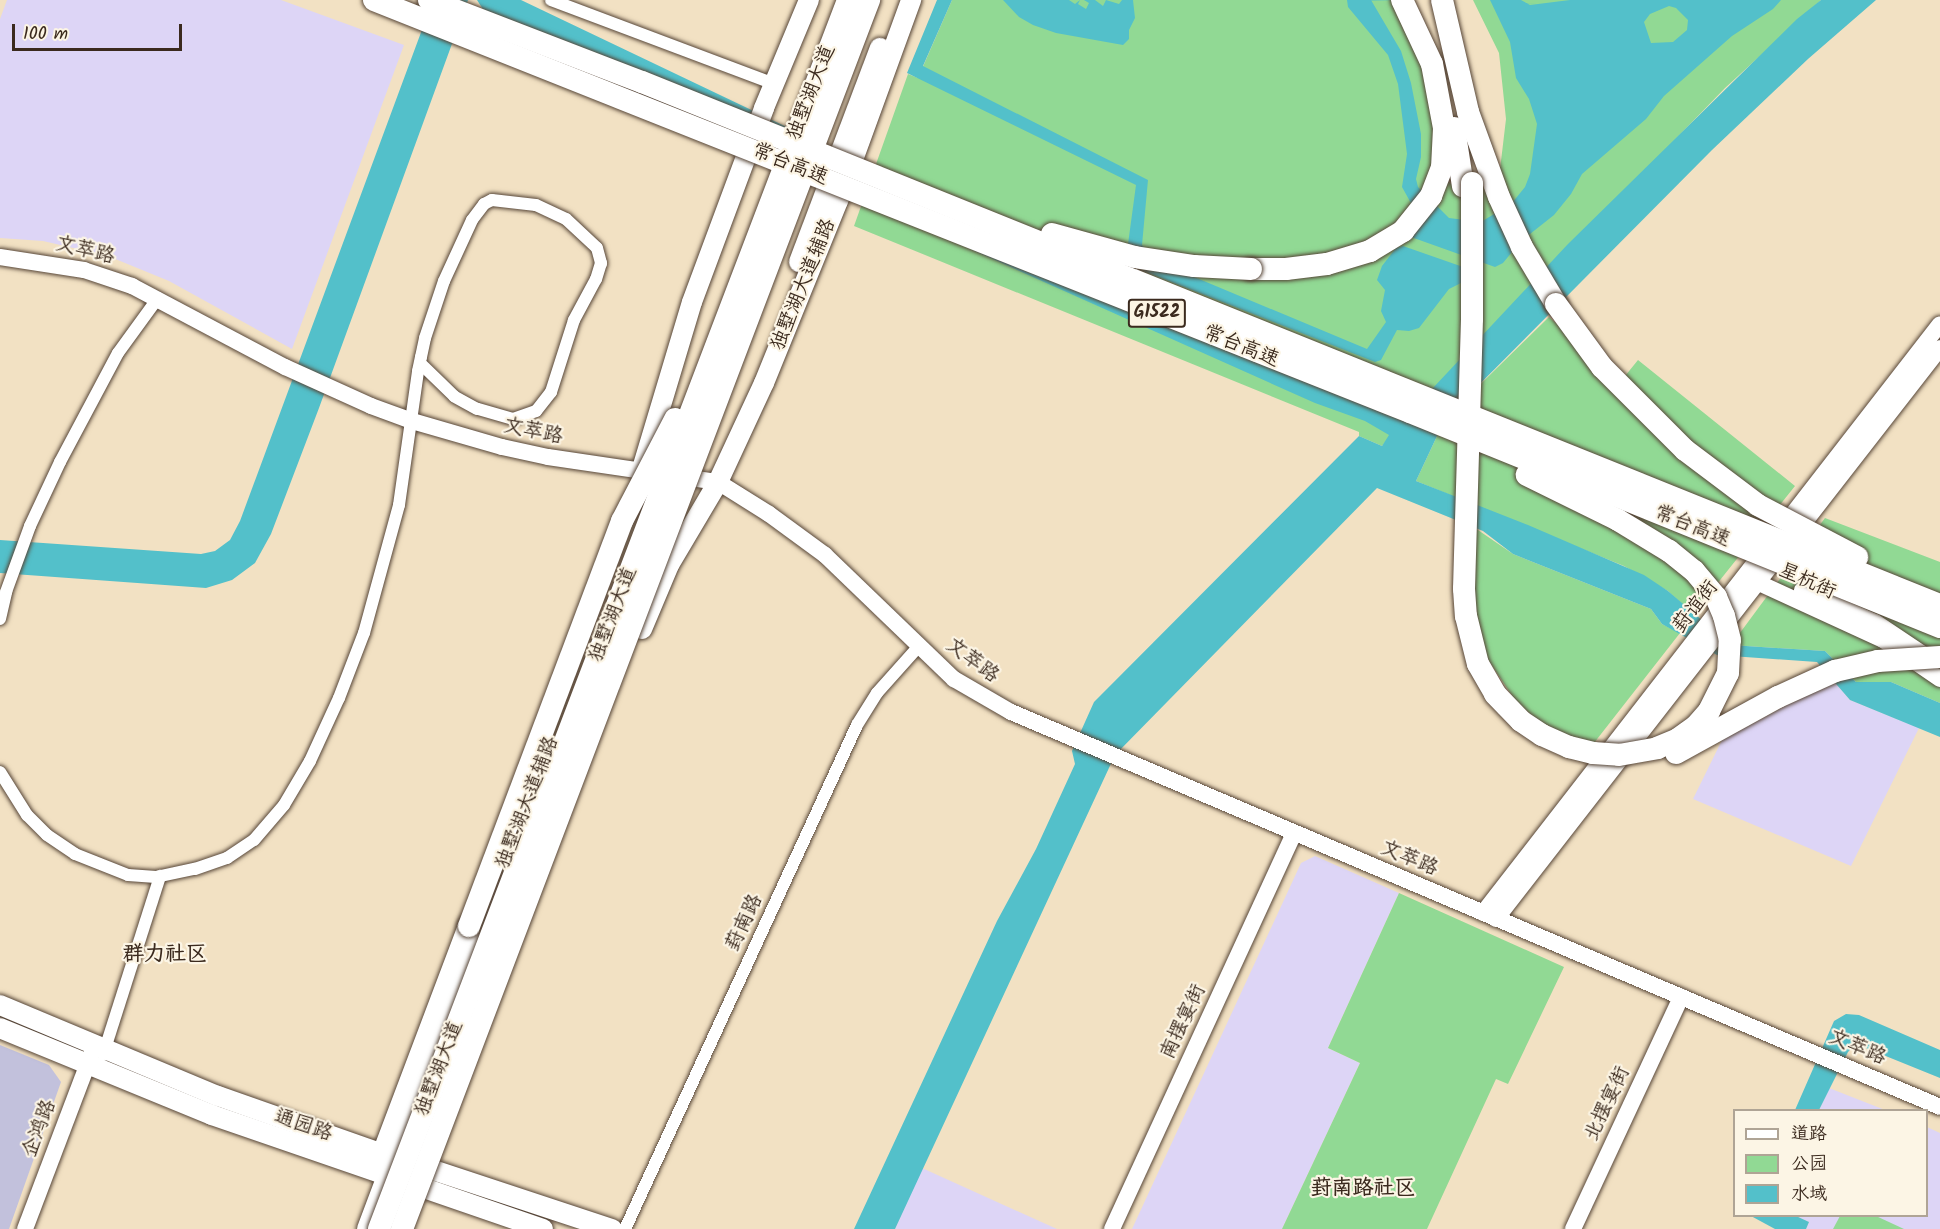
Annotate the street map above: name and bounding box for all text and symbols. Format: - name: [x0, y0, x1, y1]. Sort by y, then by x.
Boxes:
- scale bar: [15, 12, 184, 50]
- text: 100 m: [23, 20, 68, 49]
- street label: 独墅湖大道: [783, 42, 841, 144]
- street label: 常台高速: [748, 139, 832, 191]
- street label: 独墅湖大道辅路: [767, 216, 841, 354]
- street label: 文萃路: [53, 232, 117, 270]
- road number: G1522: [1127, 298, 1187, 328]
- street label: 常台高速: [1199, 321, 1283, 373]
- street label: 文萃路: [501, 414, 565, 450]
- street label: 常台高速: [1650, 501, 1734, 553]
- street label: 星杭街: [1775, 559, 1839, 605]
- street label: 独墅湖大道: [585, 564, 643, 666]
- street label: 葑谊街: [1668, 576, 1724, 638]
- street label: 文萃路: [941, 633, 1003, 689]
- street label: 独墅湖大道辅路: [492, 733, 564, 873]
- street label: 文萃路: [1377, 836, 1441, 882]
- street label: 葑南路: [721, 891, 769, 955]
- district label: 群力社区: [123, 942, 207, 968]
- street label: 南摆宴街: [1156, 981, 1212, 1063]
- street label: 独墅湖大道: [411, 1018, 469, 1120]
- street label: 文萃路: [1825, 1025, 1889, 1071]
- street label: 北摆宴街: [1580, 1063, 1636, 1145]
- street label: 企鸿路: [18, 1097, 62, 1161]
- street label: 通园路: [271, 1105, 335, 1147]
- legend: [1733, 1109, 1928, 1217]
- text: 道路: [1791, 1120, 1827, 1149]
- text: 公园: [1791, 1150, 1827, 1179]
- district label: 葑南路社区: [1311, 1176, 1415, 1202]
- text: 水域: [1791, 1180, 1827, 1209]

